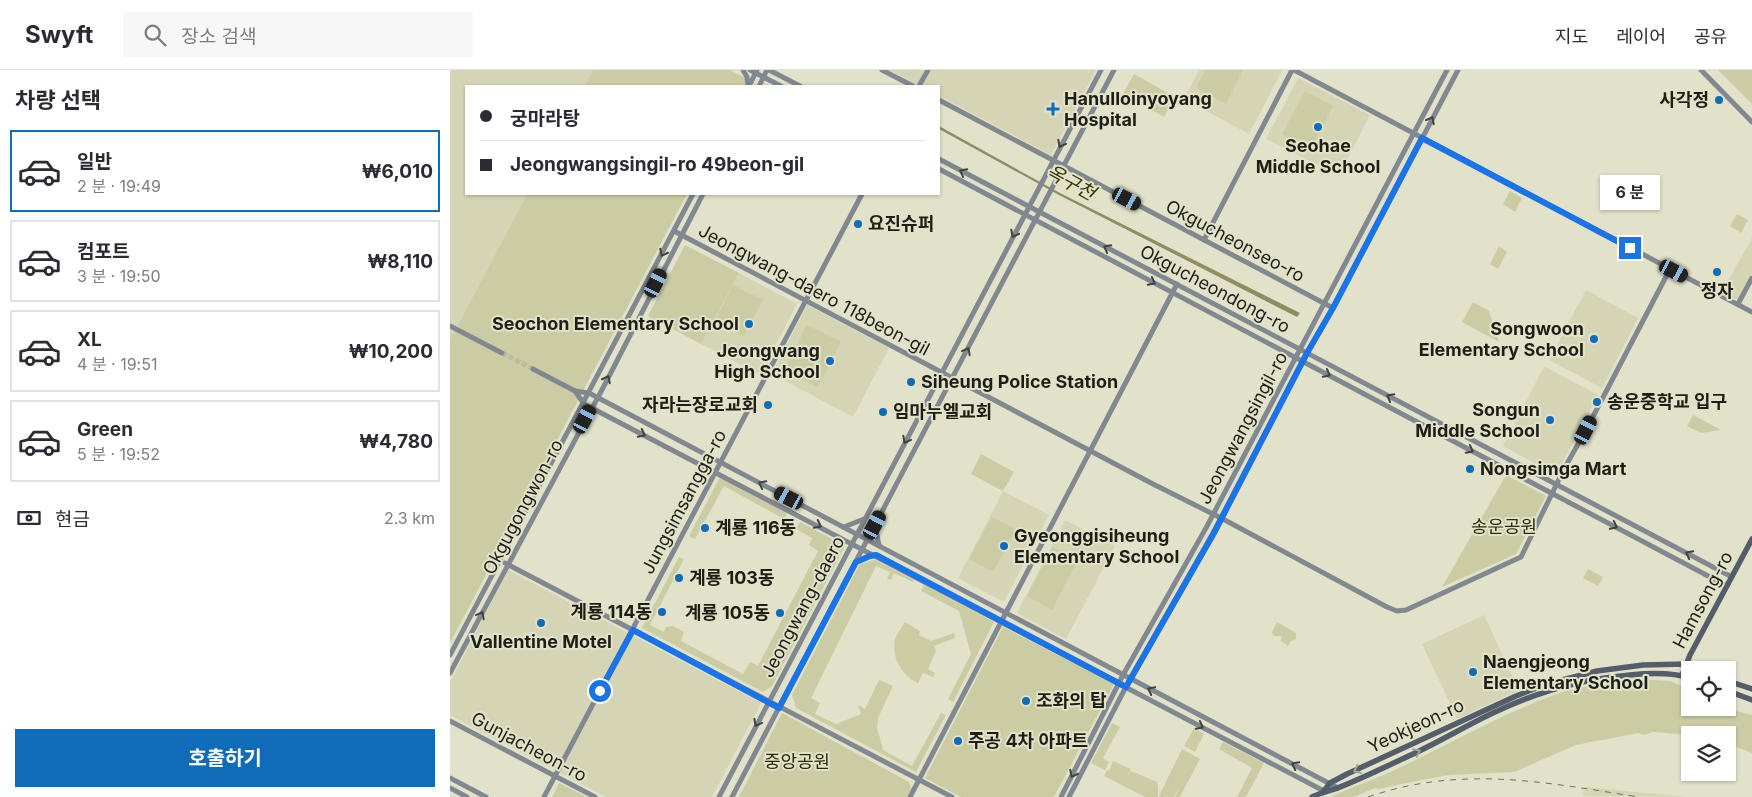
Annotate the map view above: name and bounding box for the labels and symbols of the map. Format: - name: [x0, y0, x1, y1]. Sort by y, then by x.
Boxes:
- place label: Hanulloinyoyang Hospital: [1064, 88, 1212, 130]
- place label: 사각정: [1659, 89, 1709, 110]
- marker: 사각정: [1713, 94, 1725, 106]
- marker: Hanulloinyoyang Hospital: [1046, 102, 1060, 116]
- one-way arrow: [1425, 117, 1435, 126]
- marker: Seohae Middle School: [1312, 121, 1324, 133]
- place label: Seohae Middle School: [1256, 135, 1380, 177]
- one-way arrow: [1058, 139, 1068, 148]
- water label: 옥구천: [1042, 160, 1101, 206]
- one-way arrow: [959, 168, 968, 178]
- callout: 6 분: [1600, 176, 1660, 210]
- car: [1110, 185, 1143, 213]
- street label: Okgucheonseo-ro: [1162, 195, 1308, 286]
- place label: 요진슈퍼: [868, 213, 934, 234]
- marker: 요진슈퍼: [852, 218, 864, 230]
- street label: Jeongwang-daero 118beon-gil: [695, 220, 933, 360]
- one-way arrow: [1010, 229, 1020, 238]
- route end: [1619, 237, 1641, 259]
- street label: Okgucheondong-ro: [1137, 240, 1294, 337]
- one-way arrow: [1103, 244, 1112, 254]
- one-way arrow: [659, 247, 669, 256]
- car: [1657, 257, 1690, 285]
- car: [642, 266, 669, 300]
- marker: 정자: [1711, 266, 1723, 278]
- one-way arrow: [1147, 276, 1156, 286]
- place label: 정자: [1700, 280, 1734, 301]
- place label: Seochon Elementary School: [492, 313, 739, 334]
- marker: Seochon Elementary School: [743, 318, 755, 330]
- place label: Songwoon Elementary School: [1419, 318, 1584, 360]
- marker: Songwoon Elementary School: [1588, 333, 1600, 345]
- place label: Jeongwang High School: [714, 340, 820, 382]
- one-way arrow: [961, 347, 971, 356]
- street label: Jeongwangsingil-ro: [1193, 348, 1292, 508]
- marker: Jeongwang High School: [824, 355, 836, 367]
- one-way arrow: [1321, 368, 1330, 378]
- place label: Siheung Police Station: [921, 371, 1118, 392]
- one-way arrow: [601, 375, 611, 384]
- marker: Siheung Police Station: [905, 376, 917, 388]
- place label: 송운중학교 입구: [1607, 391, 1727, 412]
- one-way arrow: [1386, 393, 1395, 403]
- place label: 자라는장로교회: [642, 394, 758, 415]
- marker: 송운중학교 입구: [1591, 396, 1603, 408]
- marker: 자라는장로교회: [762, 399, 774, 411]
- place label: Songun Middle School: [1415, 399, 1540, 441]
- place label: 임마누엘교회: [893, 401, 992, 422]
- car: [571, 402, 598, 436]
- marker: 임마누엘교회: [877, 406, 889, 418]
- car: [1572, 413, 1599, 447]
- marker: Songun Middle School: [1544, 414, 1556, 426]
- street label: Jungsimsangga-ro: [637, 426, 730, 577]
- one-way arrow: [637, 428, 646, 438]
- one-way arrow: [902, 435, 912, 444]
- street label: Okgugongwon-ro: [478, 436, 567, 578]
- one-way arrow: [1465, 444, 1474, 454]
- place label: Nongsimga Mart: [1480, 458, 1627, 479]
- marker: Nongsimga Mart: [1464, 463, 1476, 475]
- one-way arrow: [759, 480, 768, 490]
- car: [772, 484, 805, 512]
- car: [861, 508, 888, 542]
- park label: 송운공원: [1471, 516, 1537, 537]
- place label: 계룡 116동: [715, 517, 796, 538]
- one-way arrow: [812, 519, 821, 529]
- one-way arrow: [1609, 520, 1618, 530]
- marker: 계룡 116동: [699, 522, 711, 534]
- place label: Gyeonggisiheung Elementary School: [1014, 525, 1179, 567]
- street label: Jeongwang-daero: [756, 533, 849, 681]
- marker: Gyeonggisiheung Elementary School: [998, 540, 1010, 552]
- street label: Hamsong-ro: [1668, 548, 1737, 652]
- one-way arrow: [1685, 550, 1694, 560]
- place label: 계룡 103동: [689, 567, 774, 588]
- marker: 계룡 103동: [673, 572, 685, 584]
- place label: 계룡 114동: [570, 601, 652, 622]
- place label: 계룡 105동: [685, 602, 770, 623]
- marker: 계룡 114동: [656, 606, 668, 618]
- marker: 계룡 105동: [774, 607, 786, 619]
- one-way arrow: [475, 611, 485, 620]
- marker: Vallentine Motel: [535, 617, 547, 629]
- place label: Vallentine Motel: [470, 631, 612, 652]
- place label: Naengjeong Elementary School: [1483, 651, 1648, 693]
- marker: Naengjeong Elementary School: [1467, 666, 1479, 678]
- route start: [589, 680, 611, 702]
- one-way arrow: [1147, 686, 1156, 696]
- place label: 조화의 탑: [1036, 690, 1107, 711]
- street label: Yeokjeon-ro: [1364, 694, 1467, 757]
- marker: 조화의 탑: [1020, 695, 1032, 707]
- street label: Gunjacheon-ro: [468, 707, 590, 786]
- one-way arrow: [753, 718, 763, 727]
- one-way arrow: [1195, 719, 1204, 729]
- place label: 주공 4차 아파트: [968, 730, 1088, 751]
- marker: 주공 4차 아파트: [952, 735, 964, 747]
- one-way arrow: [1412, 748, 1421, 758]
- park label: 중앙공원: [764, 751, 830, 772]
- one-way arrow: [1292, 761, 1301, 771]
- one-way arrow: [1353, 763, 1362, 774]
- one-way arrow: [1069, 768, 1079, 777]

